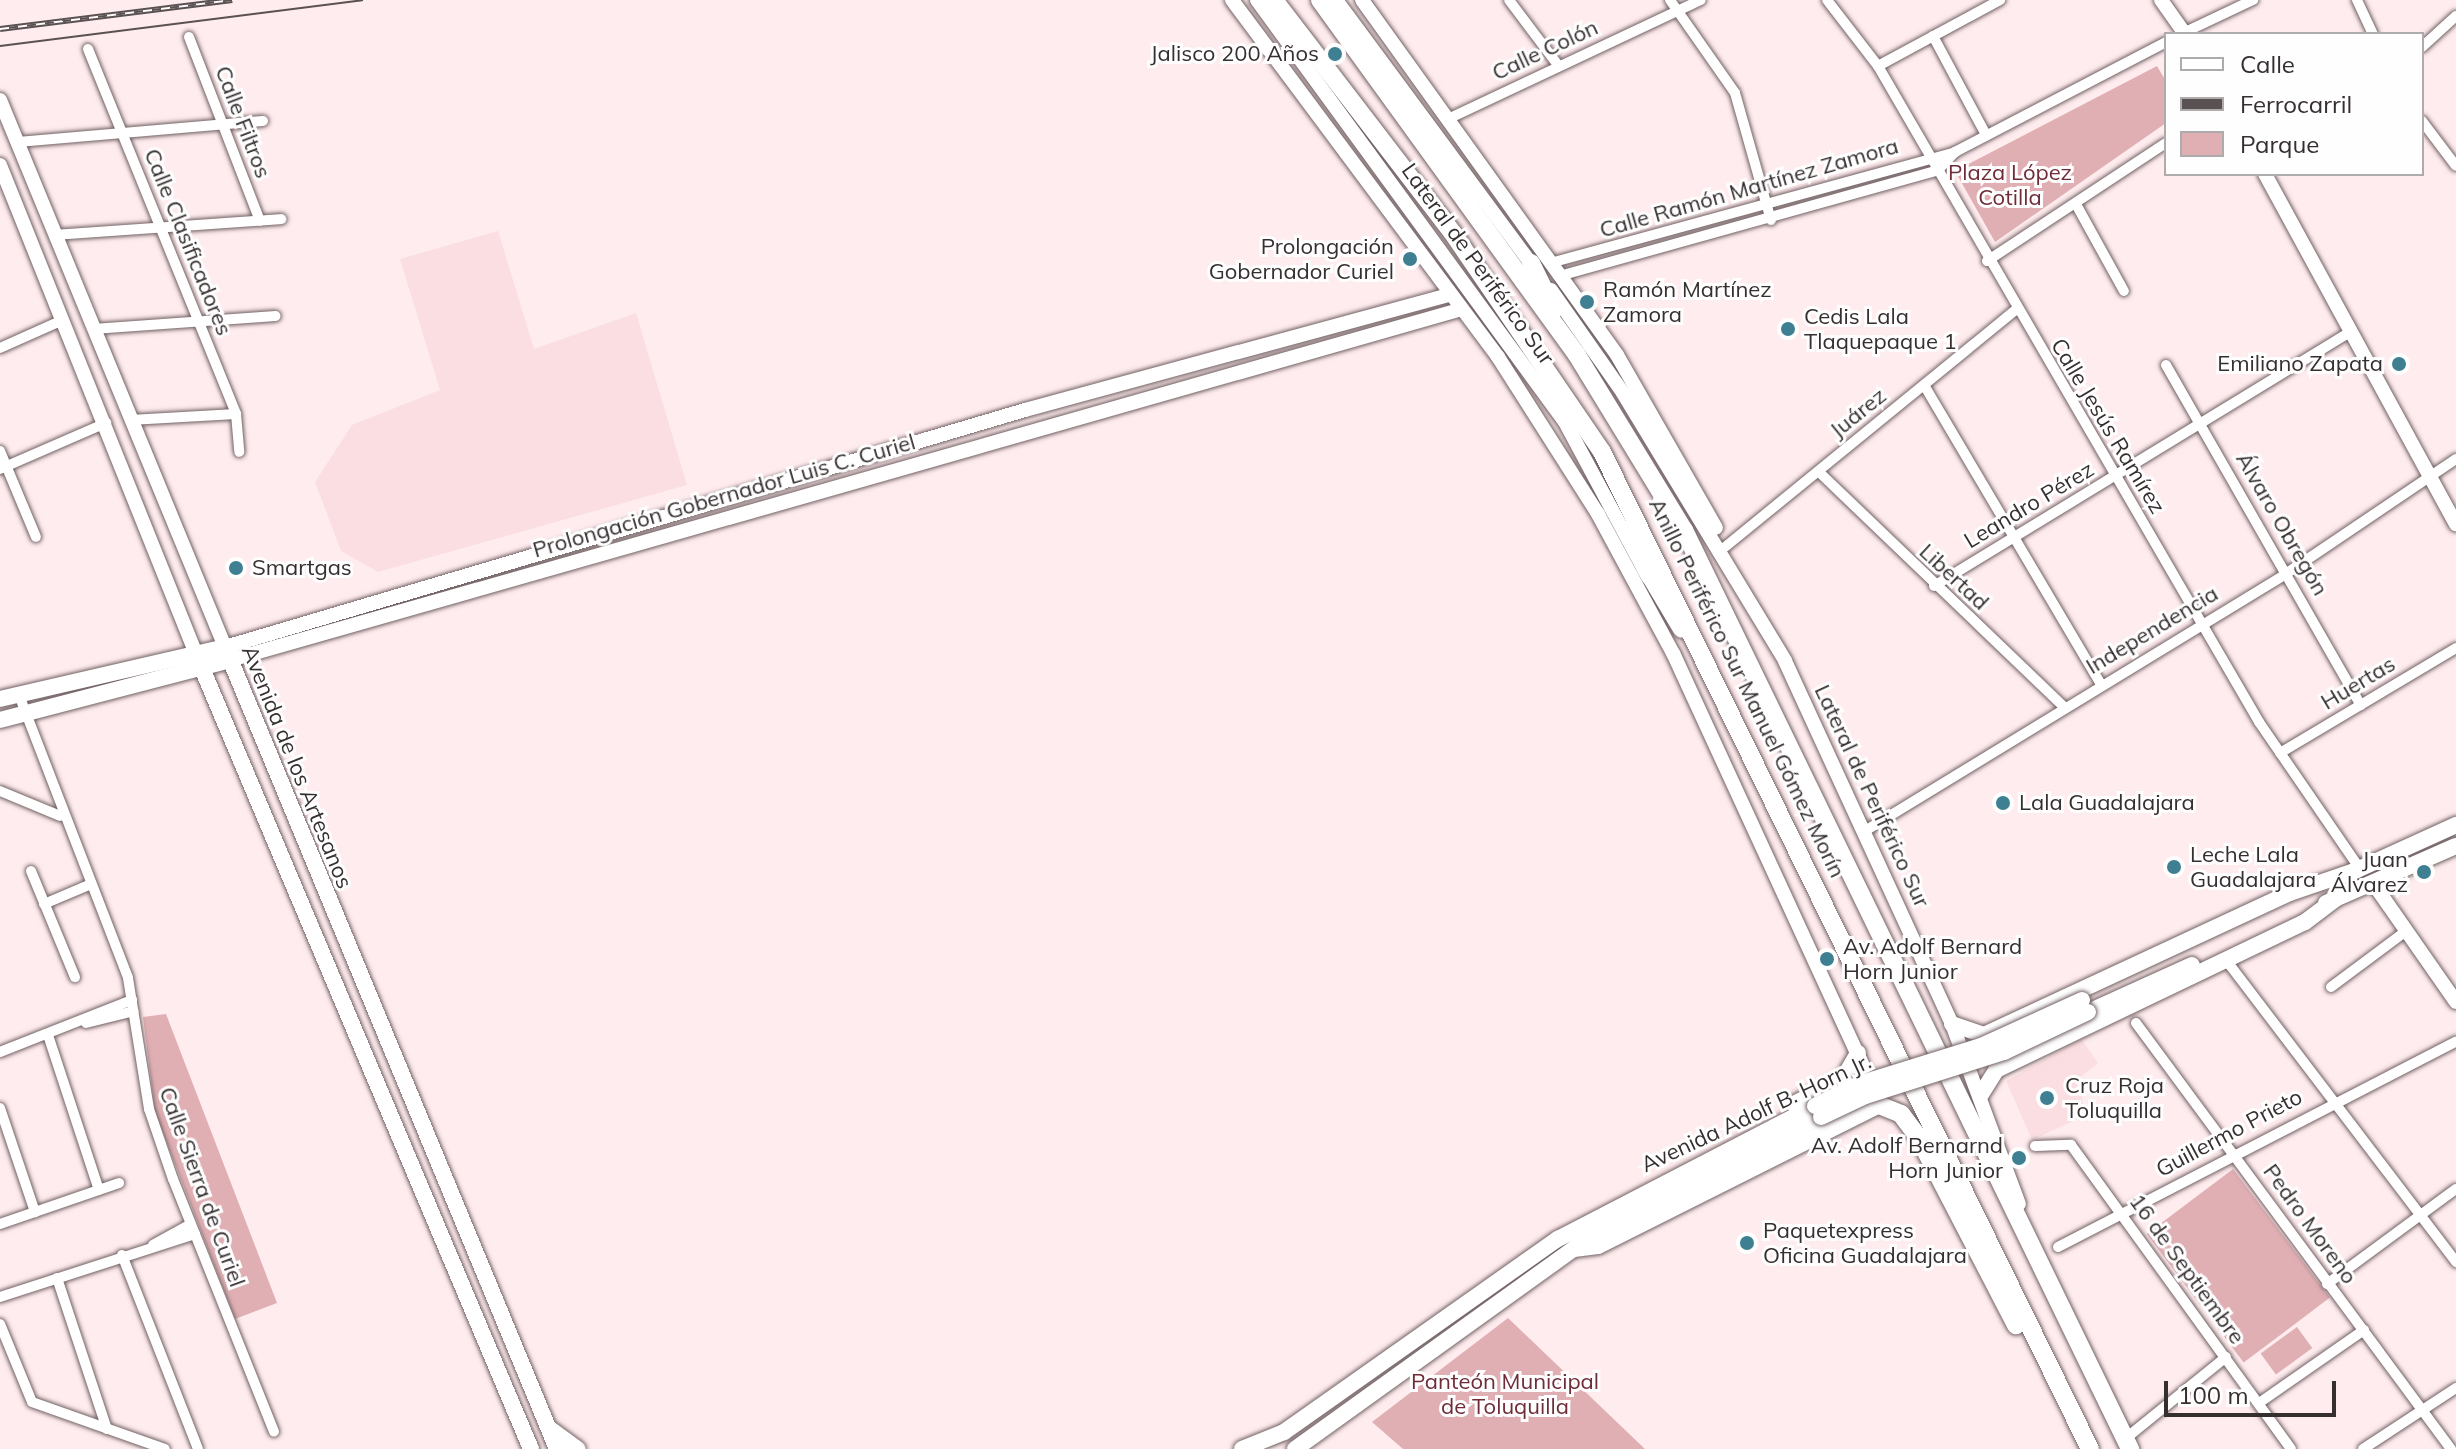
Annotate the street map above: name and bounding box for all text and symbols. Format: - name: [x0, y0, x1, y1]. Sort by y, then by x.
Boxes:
- street label: Calle Colón: [1488, 14, 1602, 86]
- legend: [2164, 32, 2424, 176]
- place label: Jalisco 200 Años: [1150, 41, 1319, 67]
- marker: Jalisco 200 Años: [1326, 45, 1344, 63]
- text: Calle: [2240, 49, 2295, 79]
- street label: Calle Filtros: [210, 62, 276, 182]
- text: Ferrocarril: [2240, 89, 2352, 119]
- text: Parque: [2240, 129, 2319, 159]
- street label: Calle Ramón Martínez Zamora: [1597, 133, 1901, 243]
- street label: Calle Clasificadores: [139, 145, 237, 339]
- street label: Lateral de Periférico Sur: [1396, 158, 1560, 370]
- park label: Plaza López Cotilla: [1948, 159, 2072, 210]
- place label: Prolongación Gobernador Curiel: [1209, 233, 1394, 284]
- marker: Prolongación Gobernador Curiel: [1401, 250, 1419, 268]
- place label: Ramón Martínez Zamora: [1603, 276, 1772, 328]
- marker: Ramón Martínez Zamora: [1578, 293, 1596, 311]
- place label: Cedis Lala Tlaquepaque 1: [1804, 303, 1957, 354]
- marker: Cedis Lala Tlaquepaque 1: [1779, 320, 1797, 338]
- street label: Calle Jesús Ramírez: [2045, 334, 2171, 518]
- place label: Emiliano Zapata: [2217, 351, 2383, 377]
- marker: Emiliano Zapata: [2390, 355, 2408, 373]
- street label: Juárez: [1825, 383, 1891, 443]
- street label: Prolongación Gobernador Luis C. Curiel: [530, 429, 918, 563]
- street label: Álvaro Obregón: [2230, 448, 2334, 600]
- street label: Leandro Pérez: [1960, 456, 2098, 554]
- street label: Anillo Periférico Sur Manuel Gómez Morín: [1643, 494, 1851, 882]
- street label: Libertad: [1914, 538, 1994, 616]
- place label: Smartgas: [252, 555, 352, 581]
- marker: Smartgas: [227, 559, 245, 577]
- street label: Independencia: [2081, 580, 2223, 680]
- street label: Avenida de los Artesanos: [236, 642, 358, 892]
- street label: Huertas: [2316, 651, 2400, 715]
- street label: Lateral de Periférico Sur: [1809, 681, 1935, 911]
- place label: Lala Guadalajara: [2019, 790, 2195, 816]
- marker: Lala Guadalajara: [1994, 794, 2012, 812]
- place label: Leche Lala Guadalajara: [2190, 841, 2316, 892]
- place label: Juan Álvarez: [2331, 846, 2408, 898]
- marker: Leche Lala Guadalajara: [2165, 858, 2183, 876]
- marker: Juan Álvarez: [2415, 863, 2433, 881]
- place label: Av. Adolf Bernard Horn Junior: [1843, 933, 2022, 984]
- marker: Av. Adolf Bernard Horn Junior: [1818, 950, 1836, 968]
- street label: Avenida Adolf B. Horn Jr.: [1637, 1048, 1875, 1178]
- place label: Cruz Roja Toluquilla: [2065, 1072, 2164, 1124]
- street label: Guillermo Prieto: [2152, 1083, 2306, 1183]
- street label: Calle Sierra de Curiel: [154, 1084, 250, 1290]
- marker: Cruz Roja Toluquilla: [2036, 1087, 2058, 1109]
- place label: Av. Adolf Bernarnd Horn Junior: [1811, 1132, 2003, 1184]
- marker: Av. Adolf Bernarnd Horn Junior: [2010, 1149, 2028, 1167]
- street label: Pedro Moreno: [2258, 1159, 2362, 1289]
- street label: 16 de Septiembre: [2124, 1189, 2250, 1349]
- place label: Paquetexpress Oficina Guadalajara: [1763, 1217, 1967, 1268]
- marker: Paquetexpress Oficina Guadalajara: [1738, 1234, 1756, 1252]
- scale bar: [2168, 1365, 2340, 1415]
- park label: Panteón Municipal de Toluquilla: [1411, 1368, 1599, 1420]
- text: 100 m: [2178, 1380, 2249, 1410]

